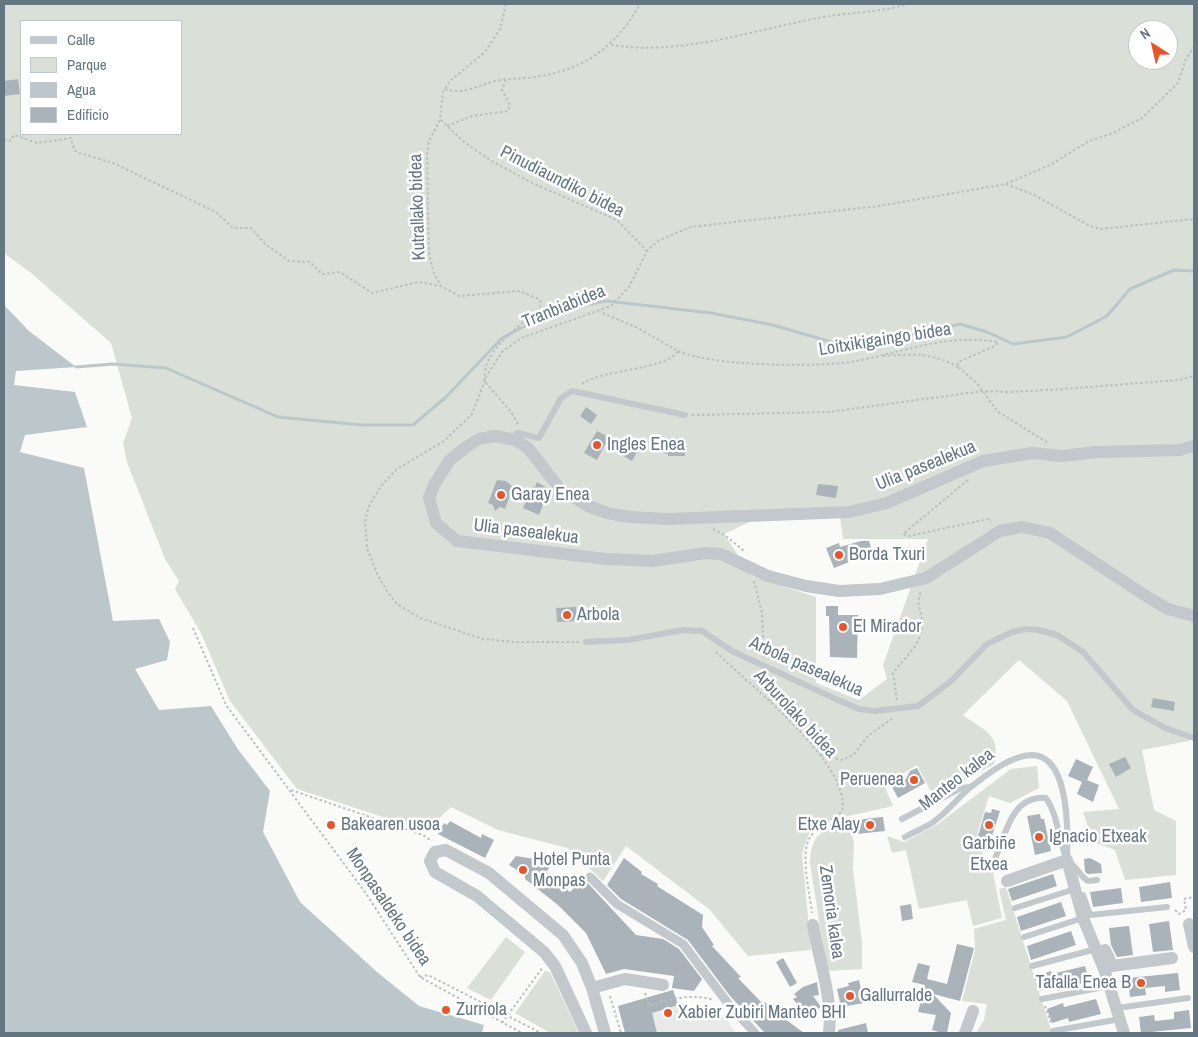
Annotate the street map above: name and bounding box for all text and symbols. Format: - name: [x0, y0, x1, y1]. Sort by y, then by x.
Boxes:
- legend: [20, 20, 182, 135]
- north arrow: [1128, 20, 1178, 70]
- text: N: [1136, 24, 1154, 43]
- text: Calle: [67, 29, 95, 50]
- text: Parque: [67, 54, 107, 75]
- text: Agua: [67, 79, 96, 100]
- text: Edificio: [67, 104, 109, 125]
- street label: Pinudiaundiko bidea: [496, 141, 628, 223]
- street label: Kutrallako bidea: [405, 153, 431, 261]
- street label: Tranbiabidea: [519, 281, 609, 333]
- street label: Loitxikigaingo bidea: [817, 319, 953, 361]
- place label: Ingles Enea: [607, 434, 685, 456]
- street label: Ulia pasealekua: [873, 436, 979, 496]
- marker: Ingles Enea: [591, 439, 603, 451]
- place label: Garay Enea: [511, 484, 590, 506]
- marker: Garay Enea: [495, 489, 507, 501]
- street label: Ulia pasealekua: [472, 515, 580, 549]
- place label: Borda Txuri: [849, 544, 925, 566]
- marker: Borda Txuri: [833, 549, 845, 561]
- place label: Arbola: [577, 604, 620, 626]
- marker: Arbola: [561, 609, 573, 621]
- place label: El Mirador: [853, 616, 921, 638]
- marker: El Mirador: [837, 621, 849, 633]
- street label: Arbola pasealekua: [746, 632, 866, 702]
- street label: Arburolako bidea: [749, 666, 841, 762]
- street label: Manteo kalea: [915, 744, 999, 816]
- place label: Peruenea: [840, 769, 904, 791]
- marker: Peruenea: [908, 774, 920, 786]
- place label: Bakearen usoa: [341, 814, 440, 836]
- place label: Etxe Alay: [798, 814, 860, 836]
- marker: Bakearen usoa: [325, 819, 337, 831]
- marker: Etxe Alay: [864, 819, 876, 831]
- marker: Garbiñe Etxea: [983, 819, 995, 831]
- place label: Ignacio Etxeak: [1049, 826, 1147, 848]
- marker: Ignacio Etxeak: [1033, 831, 1045, 843]
- place label: Garbiñe Etxea: [962, 833, 1016, 876]
- street label: Monpasaldeko bidea: [341, 844, 435, 970]
- place label: Hotel Punta Monpas: [533, 849, 610, 892]
- marker: Hotel Punta Monpas: [517, 864, 529, 876]
- street label: Zemoria kalea: [814, 864, 848, 960]
- place label: Tafalla Enea B: [1036, 972, 1131, 994]
- marker: Tafalla Enea B: [1135, 977, 1147, 989]
- place label: Gallurralde: [860, 985, 932, 1007]
- marker: Gallurralde: [844, 990, 856, 1002]
- place label: Zurriola: [456, 999, 507, 1021]
- place label: Xabier Zubiri Manteo BHI: [678, 1002, 846, 1024]
- marker: Zurriola: [440, 1004, 452, 1016]
- marker: Xabier Zubiri Manteo BHI: [662, 1007, 674, 1019]

